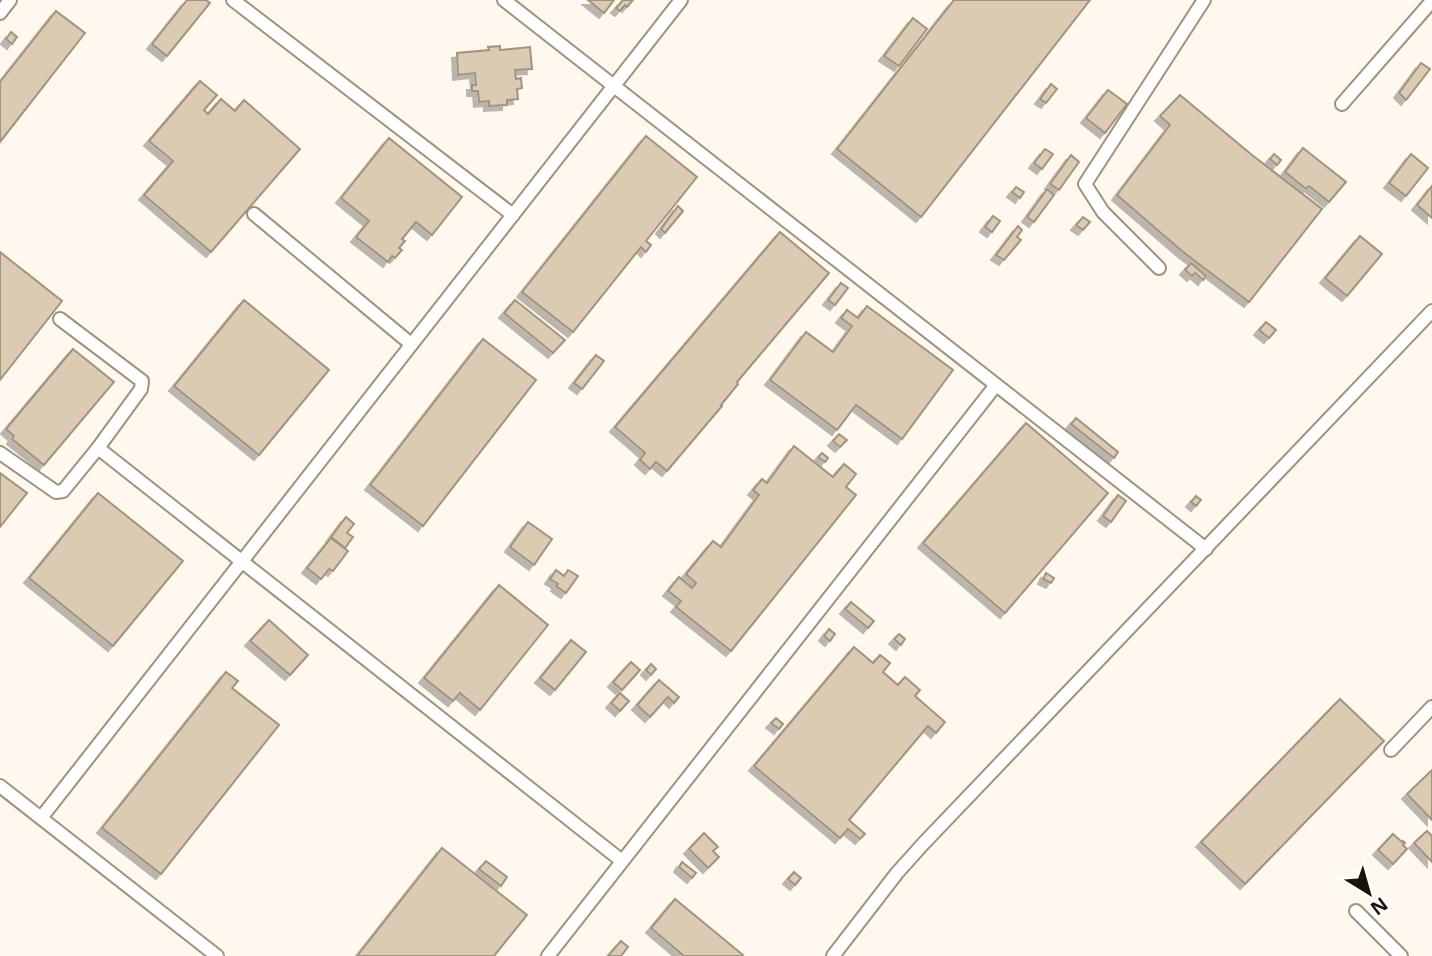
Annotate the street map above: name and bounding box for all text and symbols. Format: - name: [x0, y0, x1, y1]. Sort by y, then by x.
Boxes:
- north arrow: [1334, 858, 1404, 928]
- text: N: [1365, 892, 1393, 922]

